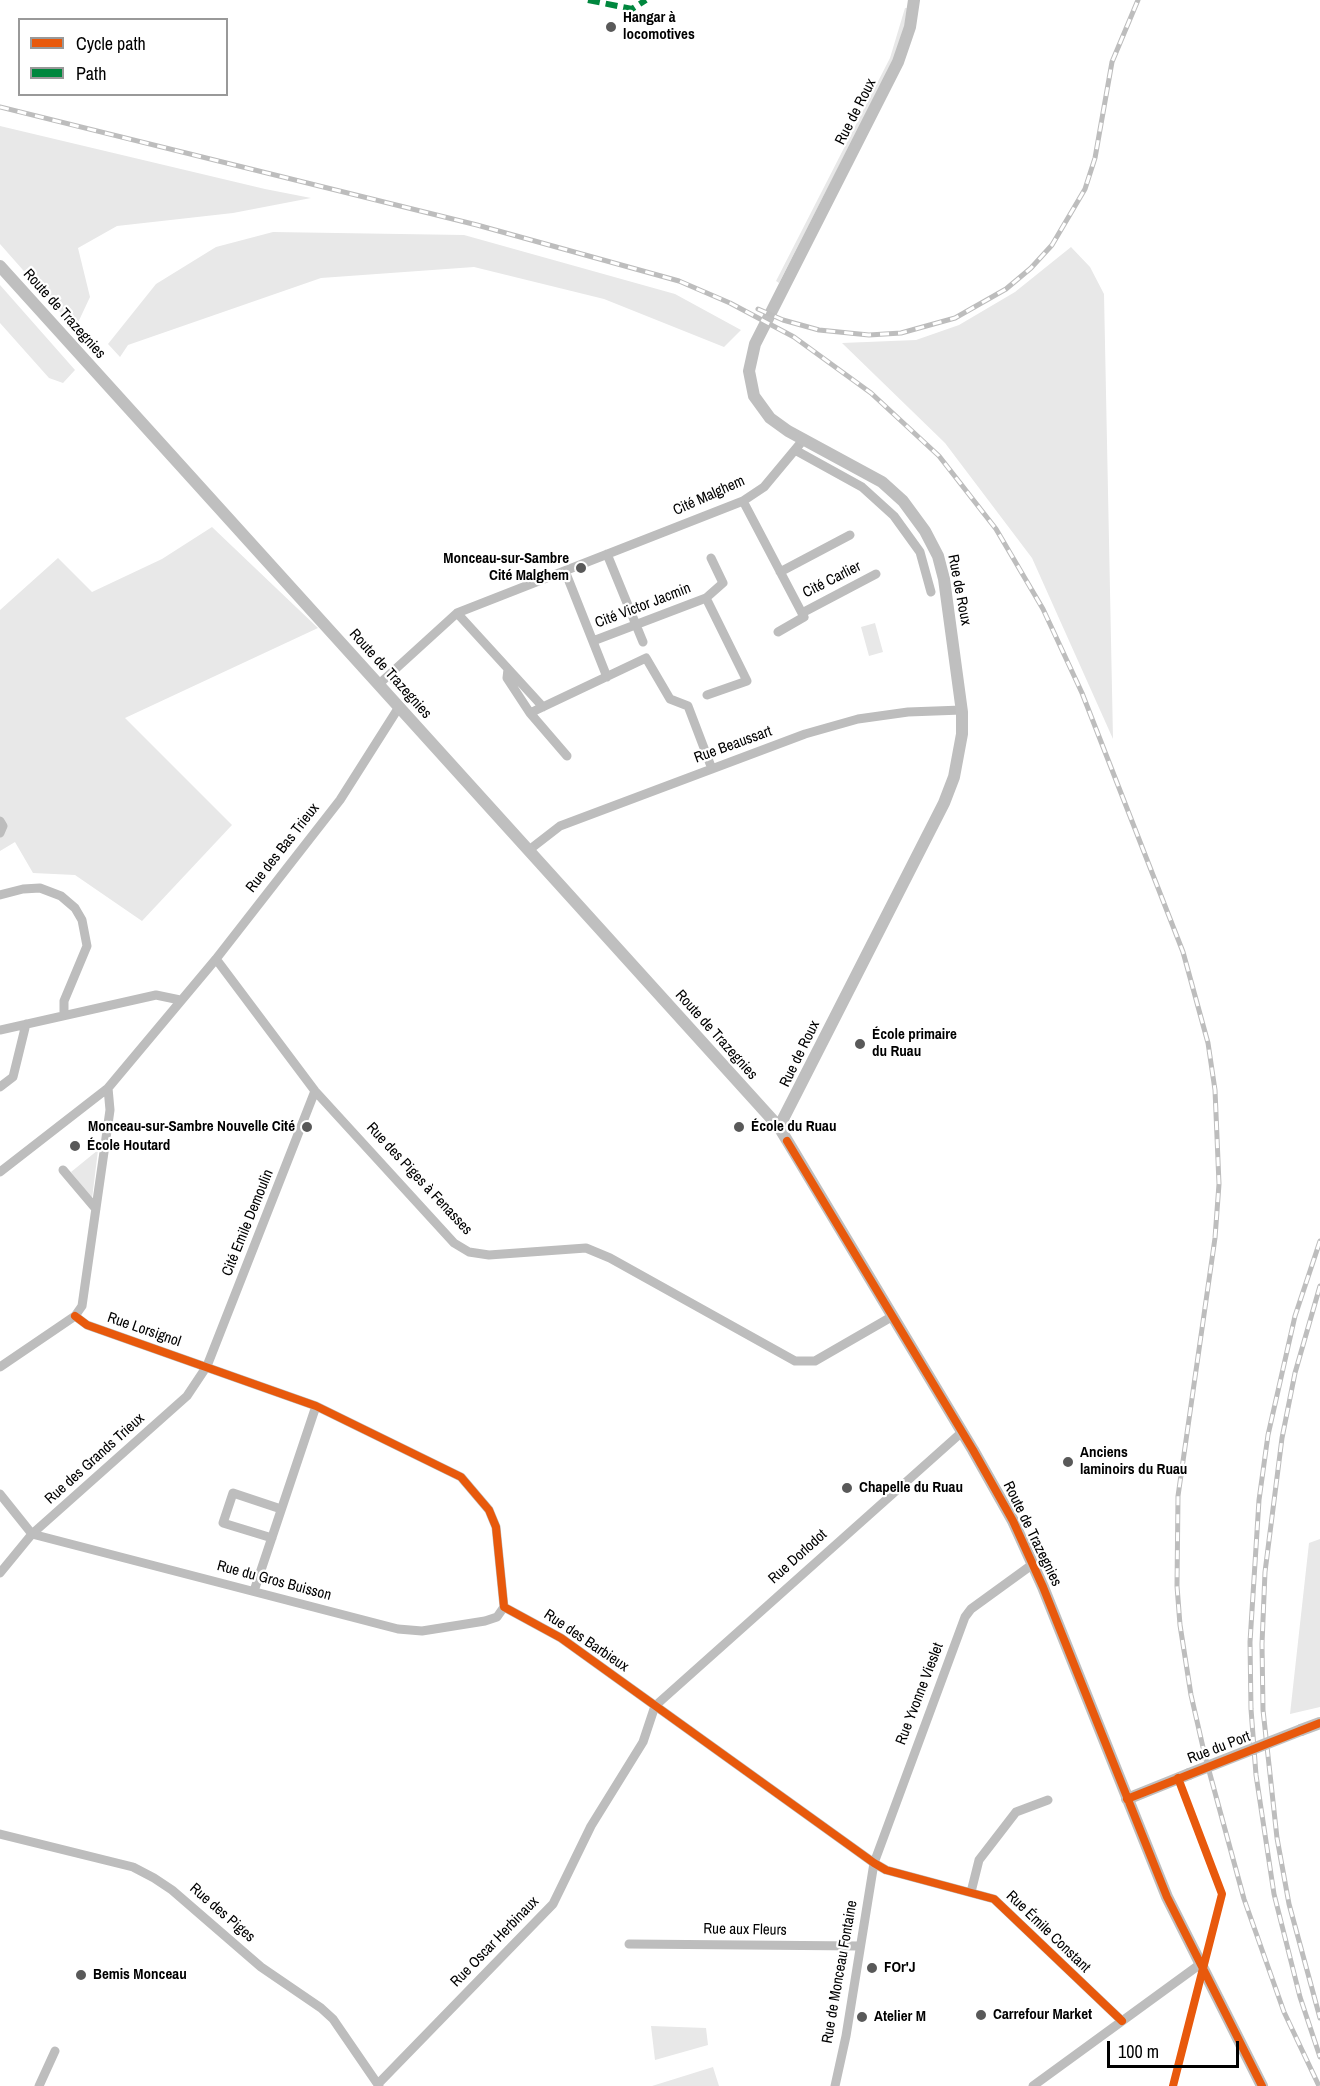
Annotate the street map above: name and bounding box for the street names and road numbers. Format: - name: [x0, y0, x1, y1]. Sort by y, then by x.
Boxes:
- street label: Rue de Roux: [832, 76, 880, 148]
- street label: Route de Trazegnies: [19, 265, 109, 363]
- street label: Cité Malghem: [670, 472, 748, 520]
- street label: Rue de Roux: [943, 553, 975, 627]
- street label: Cité Carlier: [800, 558, 864, 602]
- street label: Cité Victor Jacmin: [593, 580, 693, 632]
- street label: Route de Trazegnies: [345, 625, 435, 723]
- street label: Rue Beaussart: [692, 723, 774, 767]
- street label: Rue des Bas Trieux: [243, 800, 323, 896]
- street label: Route de Trazegnies: [671, 986, 761, 1084]
- street label: Rue de Roux: [776, 1018, 824, 1090]
- street label: Rue des Piges à Fenasses: [362, 1119, 476, 1239]
- street label: Cité Emile Demoulin: [218, 1167, 278, 1279]
- street label: Rue Lorsignol: [105, 1309, 183, 1351]
- street label: Rue des Grands Trieux: [42, 1410, 148, 1508]
- street label: Route de Trazegnies: [999, 1479, 1065, 1589]
- street label: Rue Dorlodot: [765, 1526, 831, 1588]
- street label: Rue du Gros Buisson: [215, 1557, 333, 1605]
- street label: Rue des Barbieux: [540, 1606, 632, 1676]
- street label: Rue Yvonne Vieslet: [892, 1640, 948, 1748]
- street label: Rue du Port: [1185, 1728, 1253, 1768]
- street label: Rue des Piges: [186, 1880, 258, 1946]
- street label: Rue Émile Constant: [1002, 1887, 1094, 1977]
- street label: Rue Oscar Herbinaux: [447, 1893, 543, 1991]
- street label: Rue de Monceau Fontaine: [819, 1899, 861, 2045]
- street label: Rue aux Fleurs: [703, 1920, 787, 1940]

